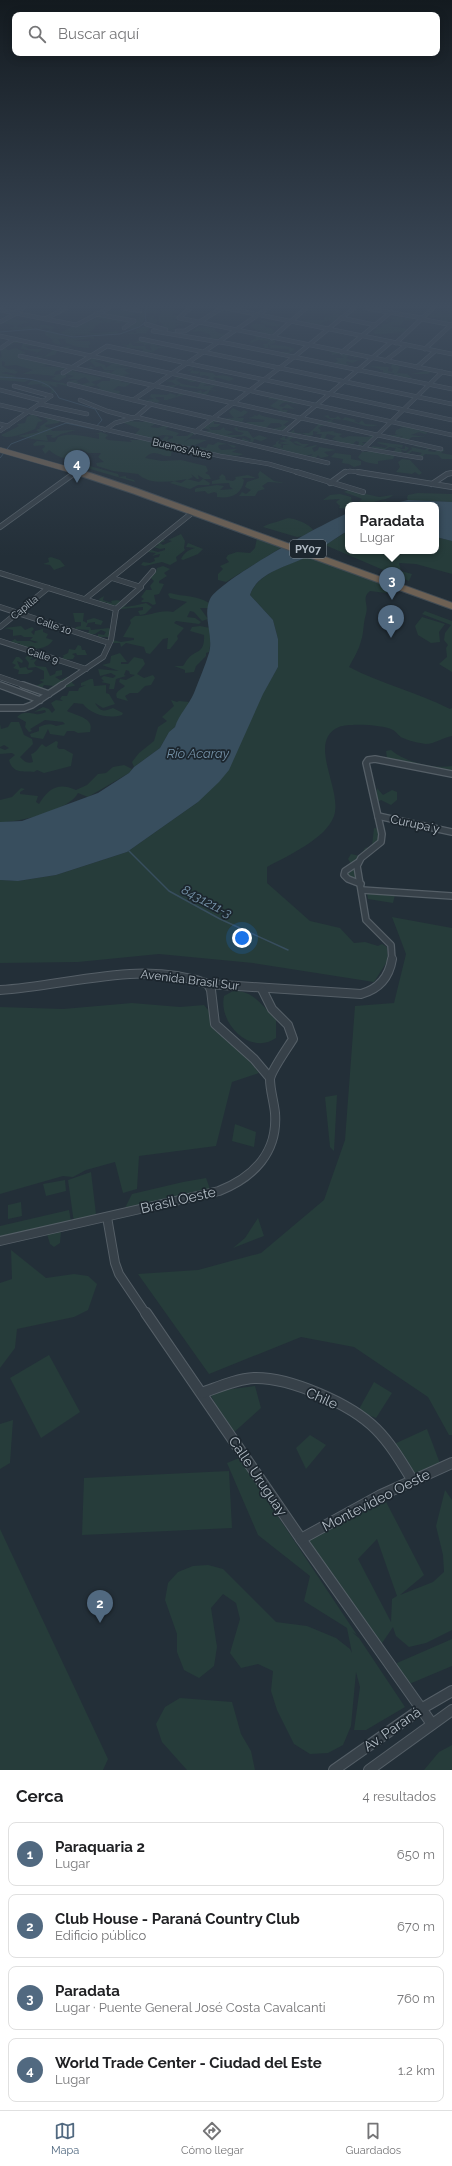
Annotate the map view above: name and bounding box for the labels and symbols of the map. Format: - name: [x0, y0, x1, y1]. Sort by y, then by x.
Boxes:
- street label: Buenos Aires: [151, 436, 213, 461]
- pin: 4: [64, 450, 90, 483]
- road number: PY07: [290, 540, 326, 558]
- pin: 3: [379, 567, 405, 600]
- street label: Capilla: [9, 593, 40, 622]
- pin: 1: [378, 605, 404, 638]
- street label: Calle 10: [35, 614, 73, 637]
- street label: Calle 9: [26, 645, 60, 666]
- water label: Río Acaray: [167, 746, 230, 761]
- street label: Curupa´y: [389, 812, 441, 836]
- water label: 8431211-3: [179, 882, 235, 921]
- your location: [232, 928, 252, 948]
- street label: Avenida Brasil Sur: [140, 967, 241, 993]
- street label: Brasil Oeste: [139, 1184, 217, 1216]
- street label: Chile: [304, 1384, 340, 1412]
- street label: Calle Uruguay: [226, 1433, 291, 1519]
- street label: Montevideo Oeste: [319, 1466, 433, 1534]
- pin: 2: [87, 1590, 113, 1623]
- street label: Av. Paraná: [360, 1703, 424, 1755]

